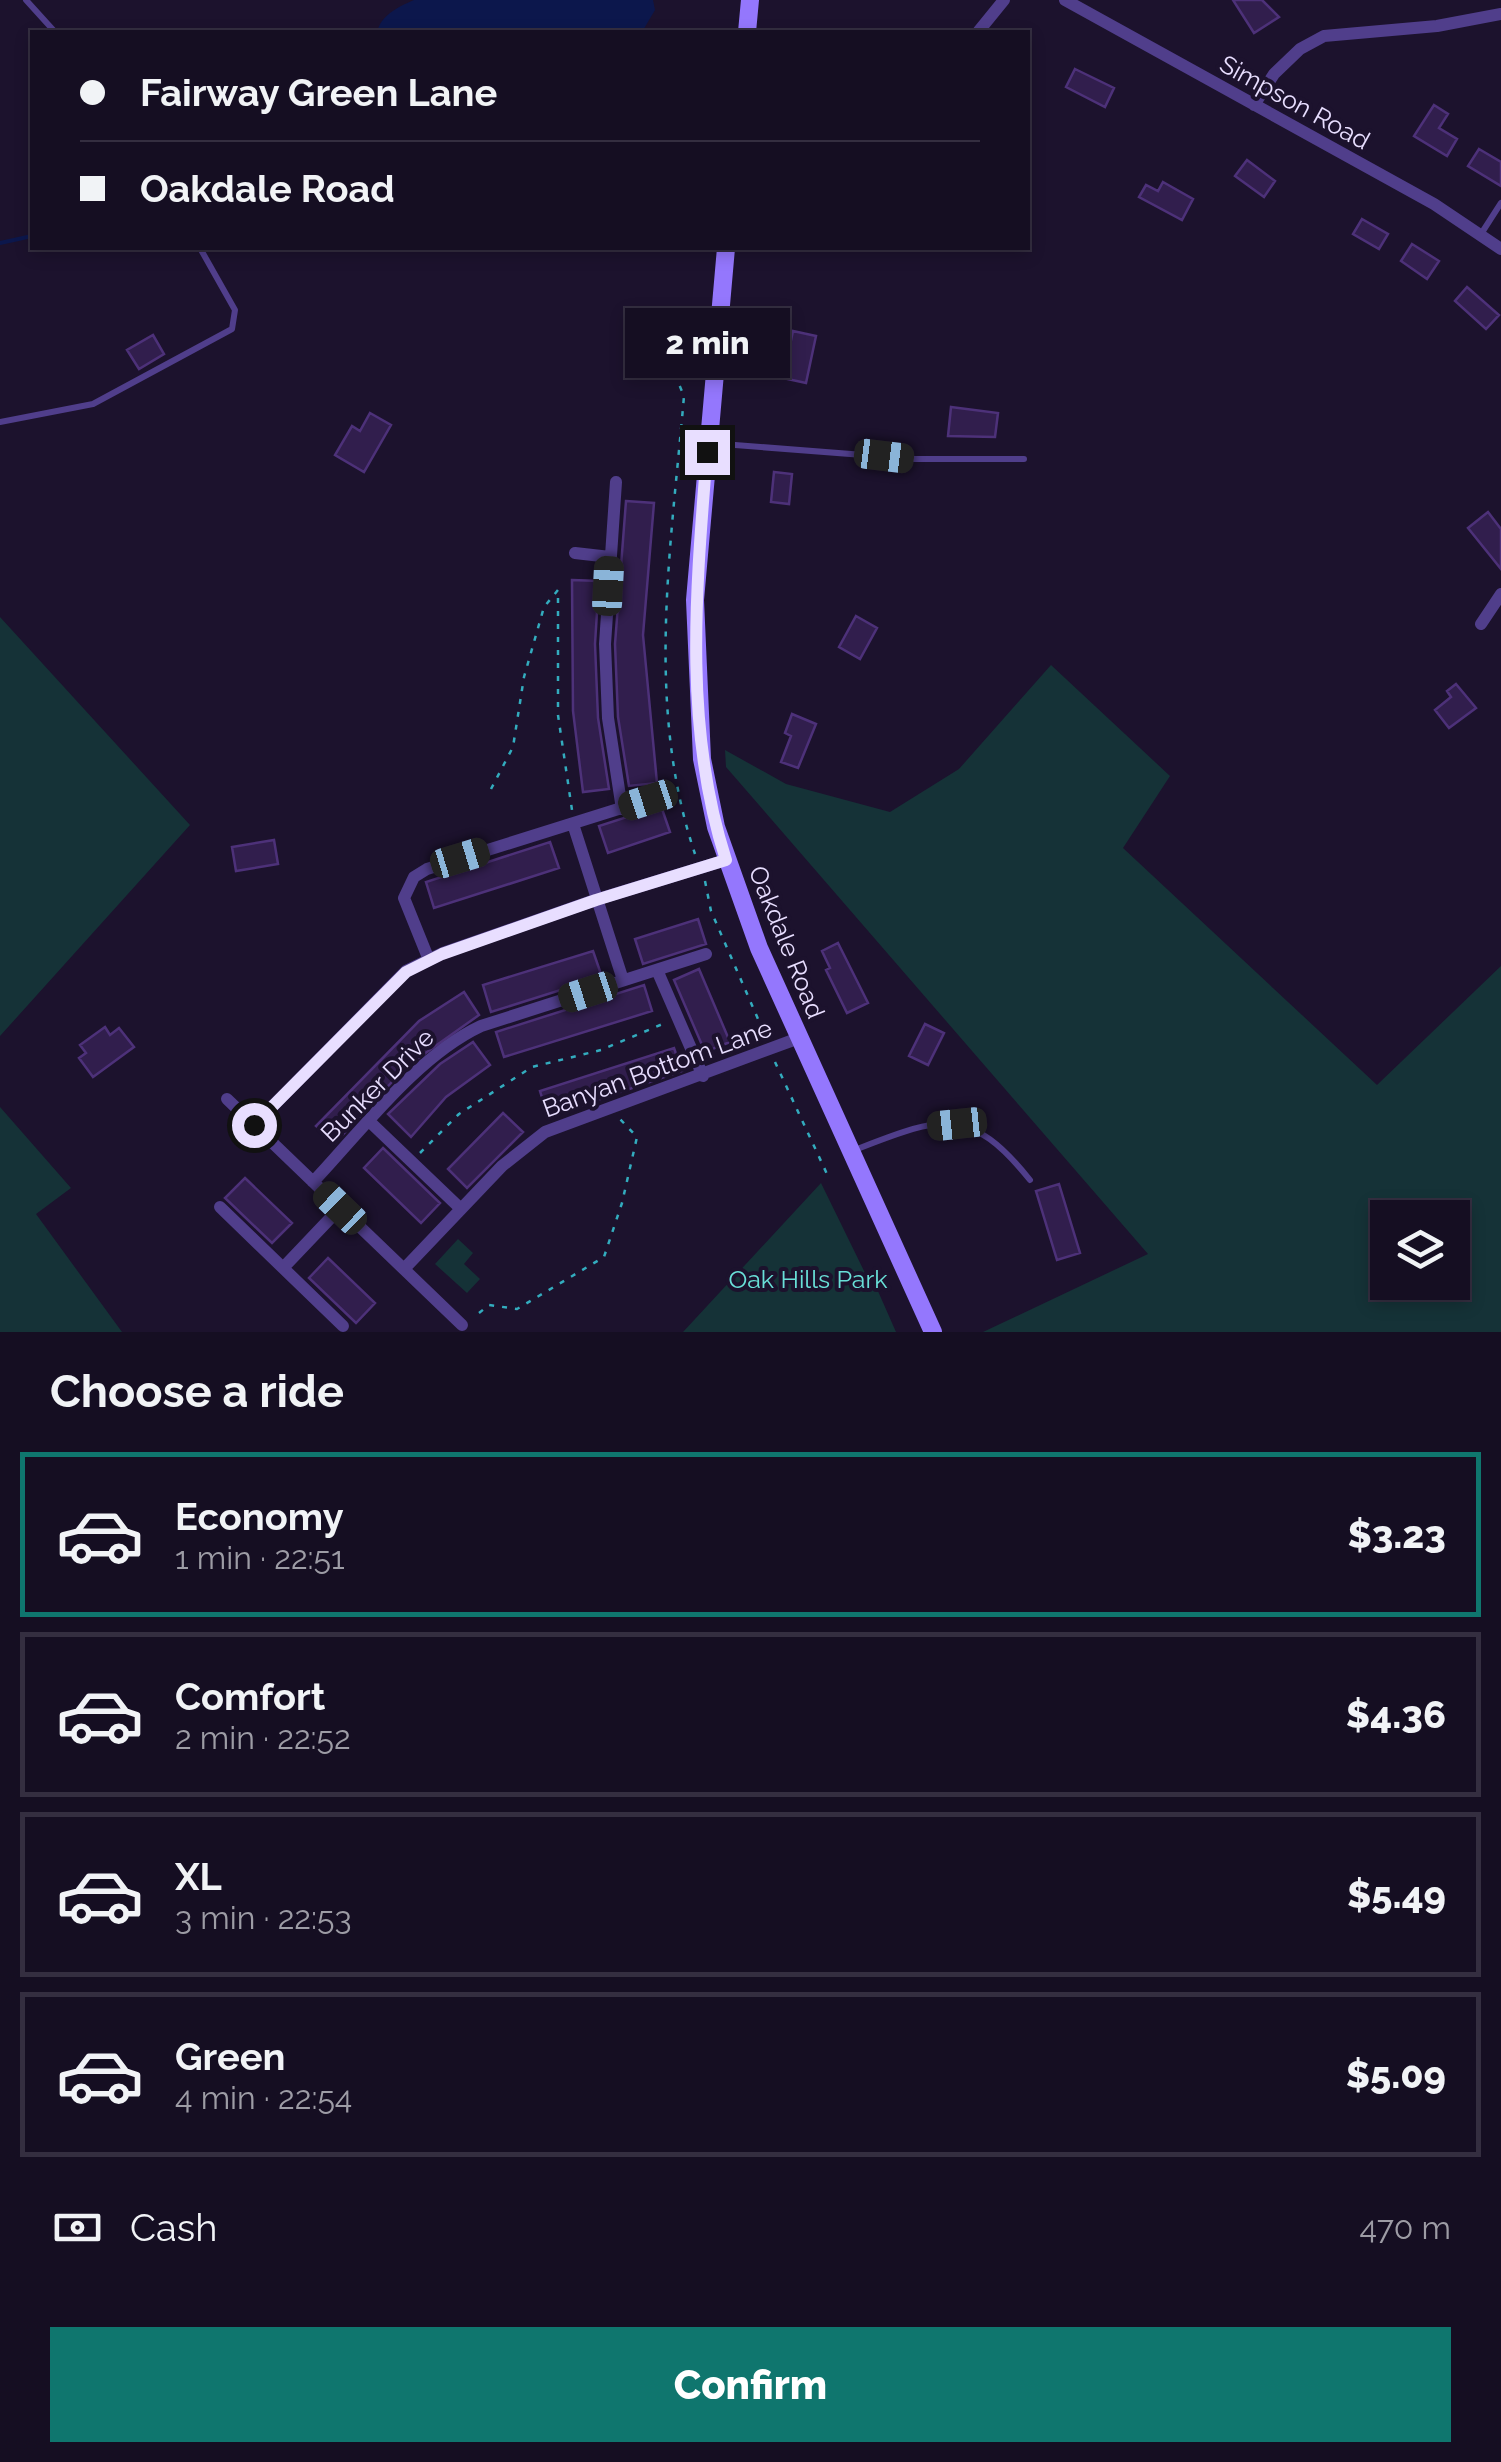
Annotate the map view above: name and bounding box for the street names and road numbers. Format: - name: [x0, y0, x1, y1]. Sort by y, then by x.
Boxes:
- street label: Simpson Road: [1215, 48, 1375, 156]
- street label: Oakdale Road: [743, 861, 831, 1023]
- street label: Banyan Bottom Lane: [538, 1013, 776, 1123]
- street label: Bunker Drive: [314, 1022, 440, 1148]

